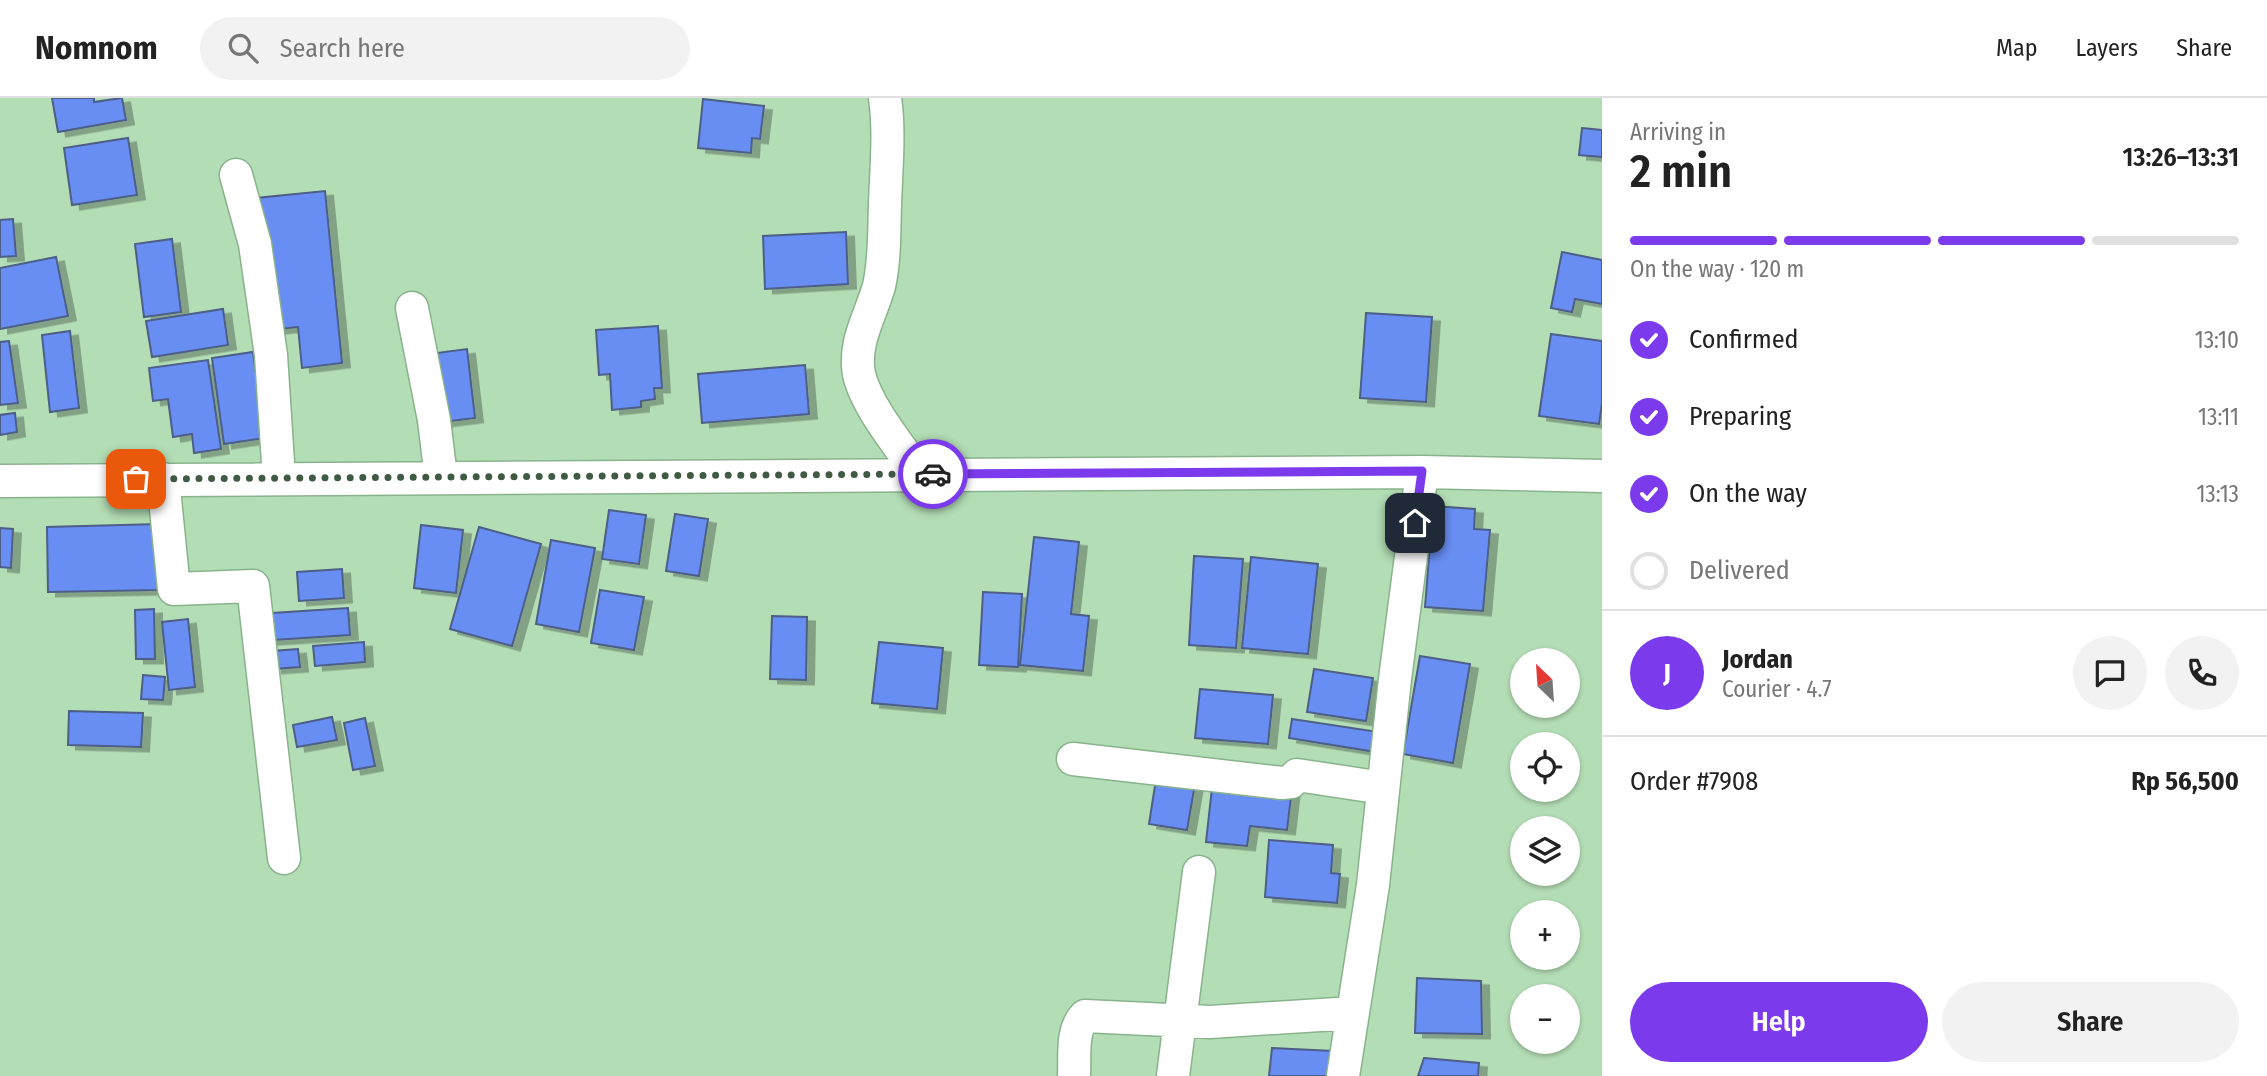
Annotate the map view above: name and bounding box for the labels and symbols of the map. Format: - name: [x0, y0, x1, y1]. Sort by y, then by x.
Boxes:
- courier: [898, 439, 968, 509]
- pin: [106, 449, 166, 509]
- pin: [1385, 493, 1445, 553]
- north arrow: [1510, 648, 1580, 718]

